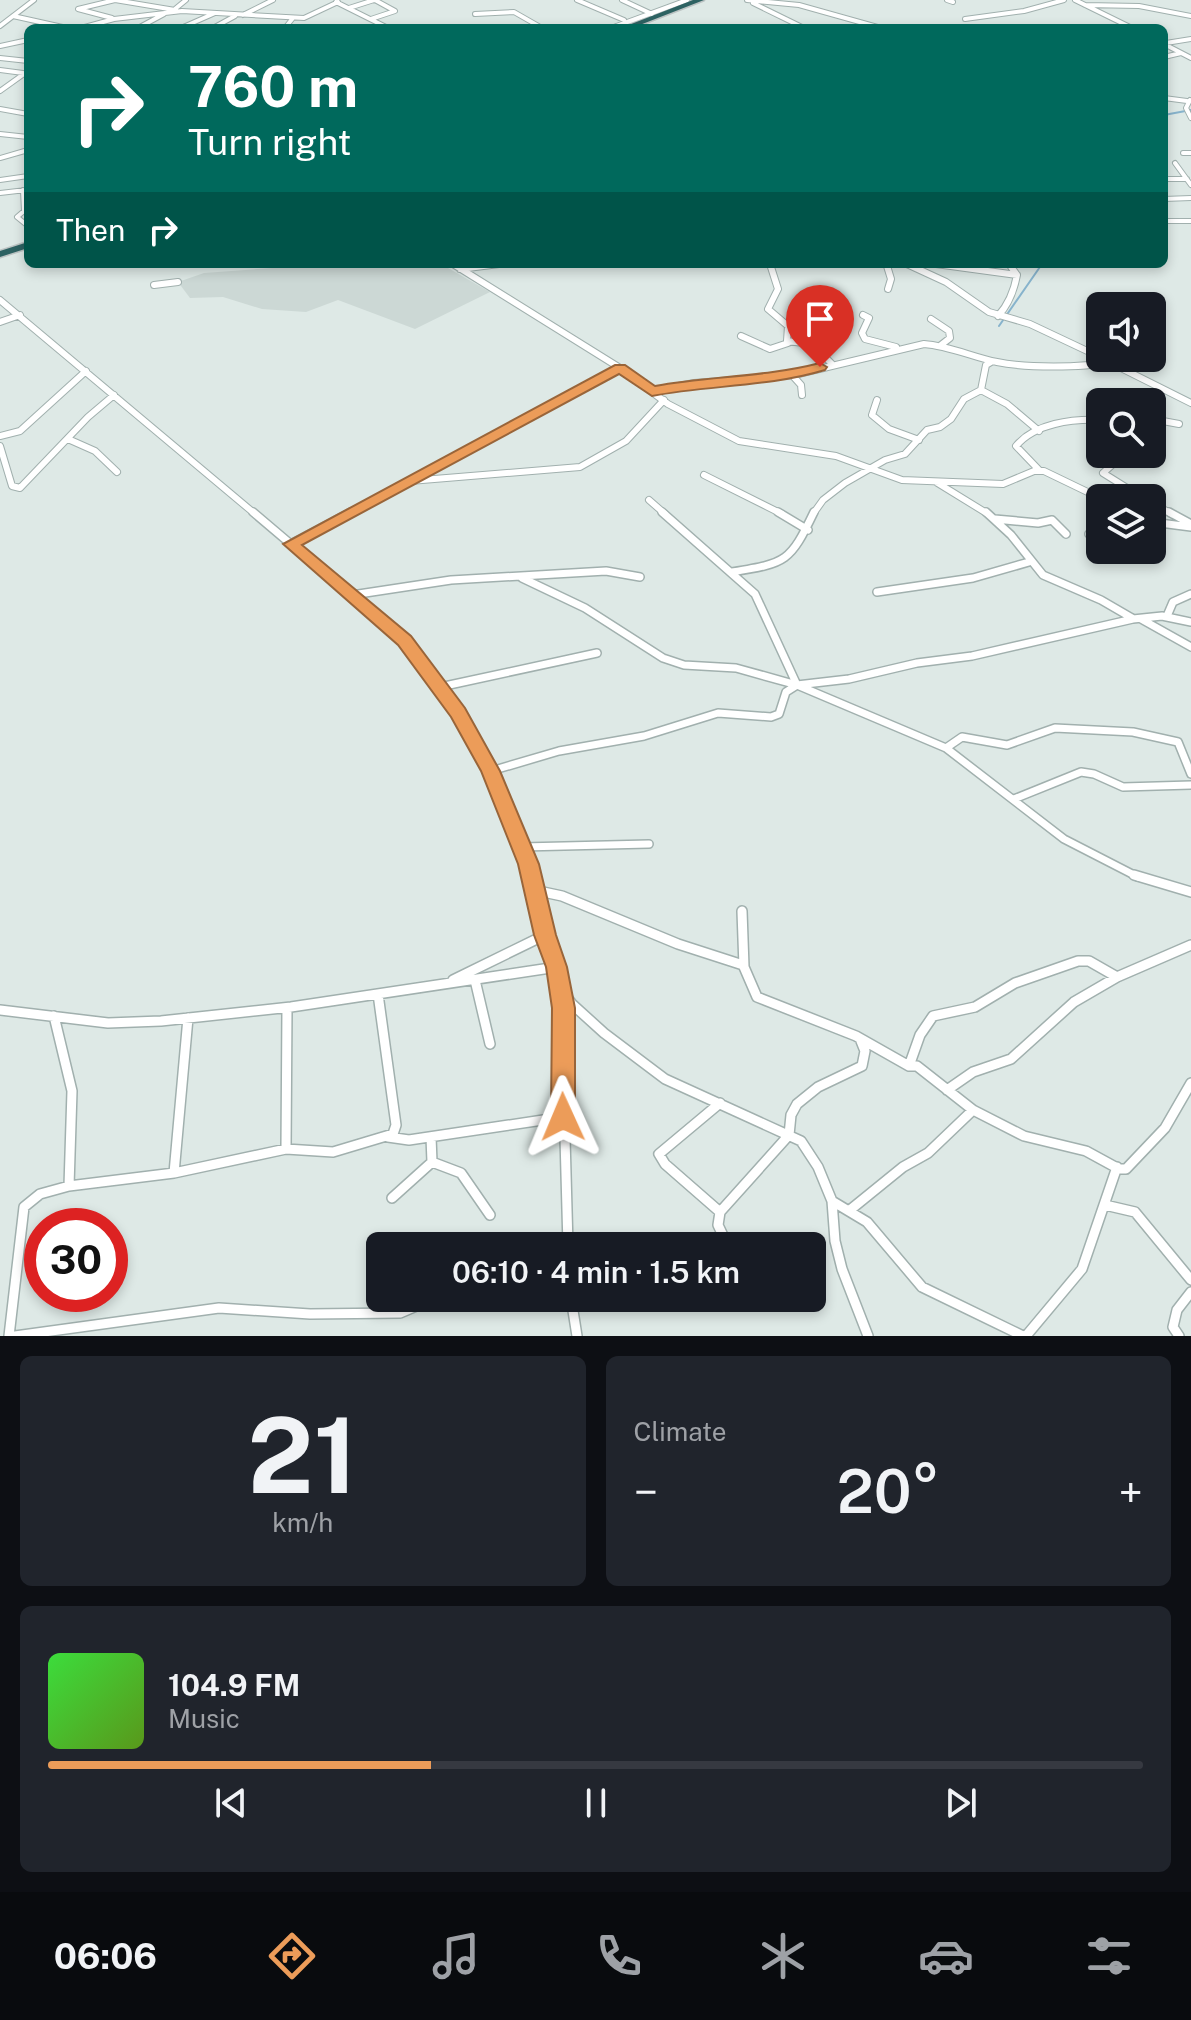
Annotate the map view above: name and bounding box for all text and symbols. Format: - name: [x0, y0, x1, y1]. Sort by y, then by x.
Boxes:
- text: 760 m: [188, 54, 358, 120]
- icon: right: [56, 56, 160, 160]
- text: Turn right: [188, 121, 351, 163]
- icon: right: [141, 208, 185, 252]
- text: Then: [56, 212, 125, 248]
- pin: [786, 285, 854, 367]
- map controls: [1086, 292, 1166, 564]
- button: sound: [1086, 292, 1166, 372]
- icon: arrive: [798, 297, 842, 341]
- button: search: [1086, 388, 1166, 468]
- button: layers: [1086, 484, 1166, 564]
- position arrow: [521, 1075, 605, 1159]
- speed limit sign: 30: [24, 1208, 128, 1312]
- text: 06:10 · 4 min · 1.5 km: [452, 1254, 740, 1290]
- text: 21: [247, 1394, 358, 1516]
- text: Climate: [634, 1416, 727, 1447]
- text: 20°: [837, 1456, 940, 1527]
- text: −: [634, 1466, 658, 1518]
- text: +: [1119, 1466, 1143, 1518]
- text: km/h: [272, 1507, 333, 1538]
- text: 104.9 FM: [168, 1667, 300, 1703]
- text: Music: [168, 1703, 240, 1734]
- icon: previous: [209, 1781, 253, 1825]
- icon: pause: [574, 1781, 618, 1825]
- icon: next: [939, 1781, 983, 1825]
- icon: directions: [264, 1928, 320, 1984]
- icon: music: [428, 1928, 484, 1984]
- icon: phone: [591, 1928, 647, 1984]
- icon: climate: [755, 1928, 811, 1984]
- icon: car: [918, 1928, 974, 1984]
- icon: filters: [1081, 1928, 1137, 1984]
- text: 06:06: [54, 1935, 157, 1977]

